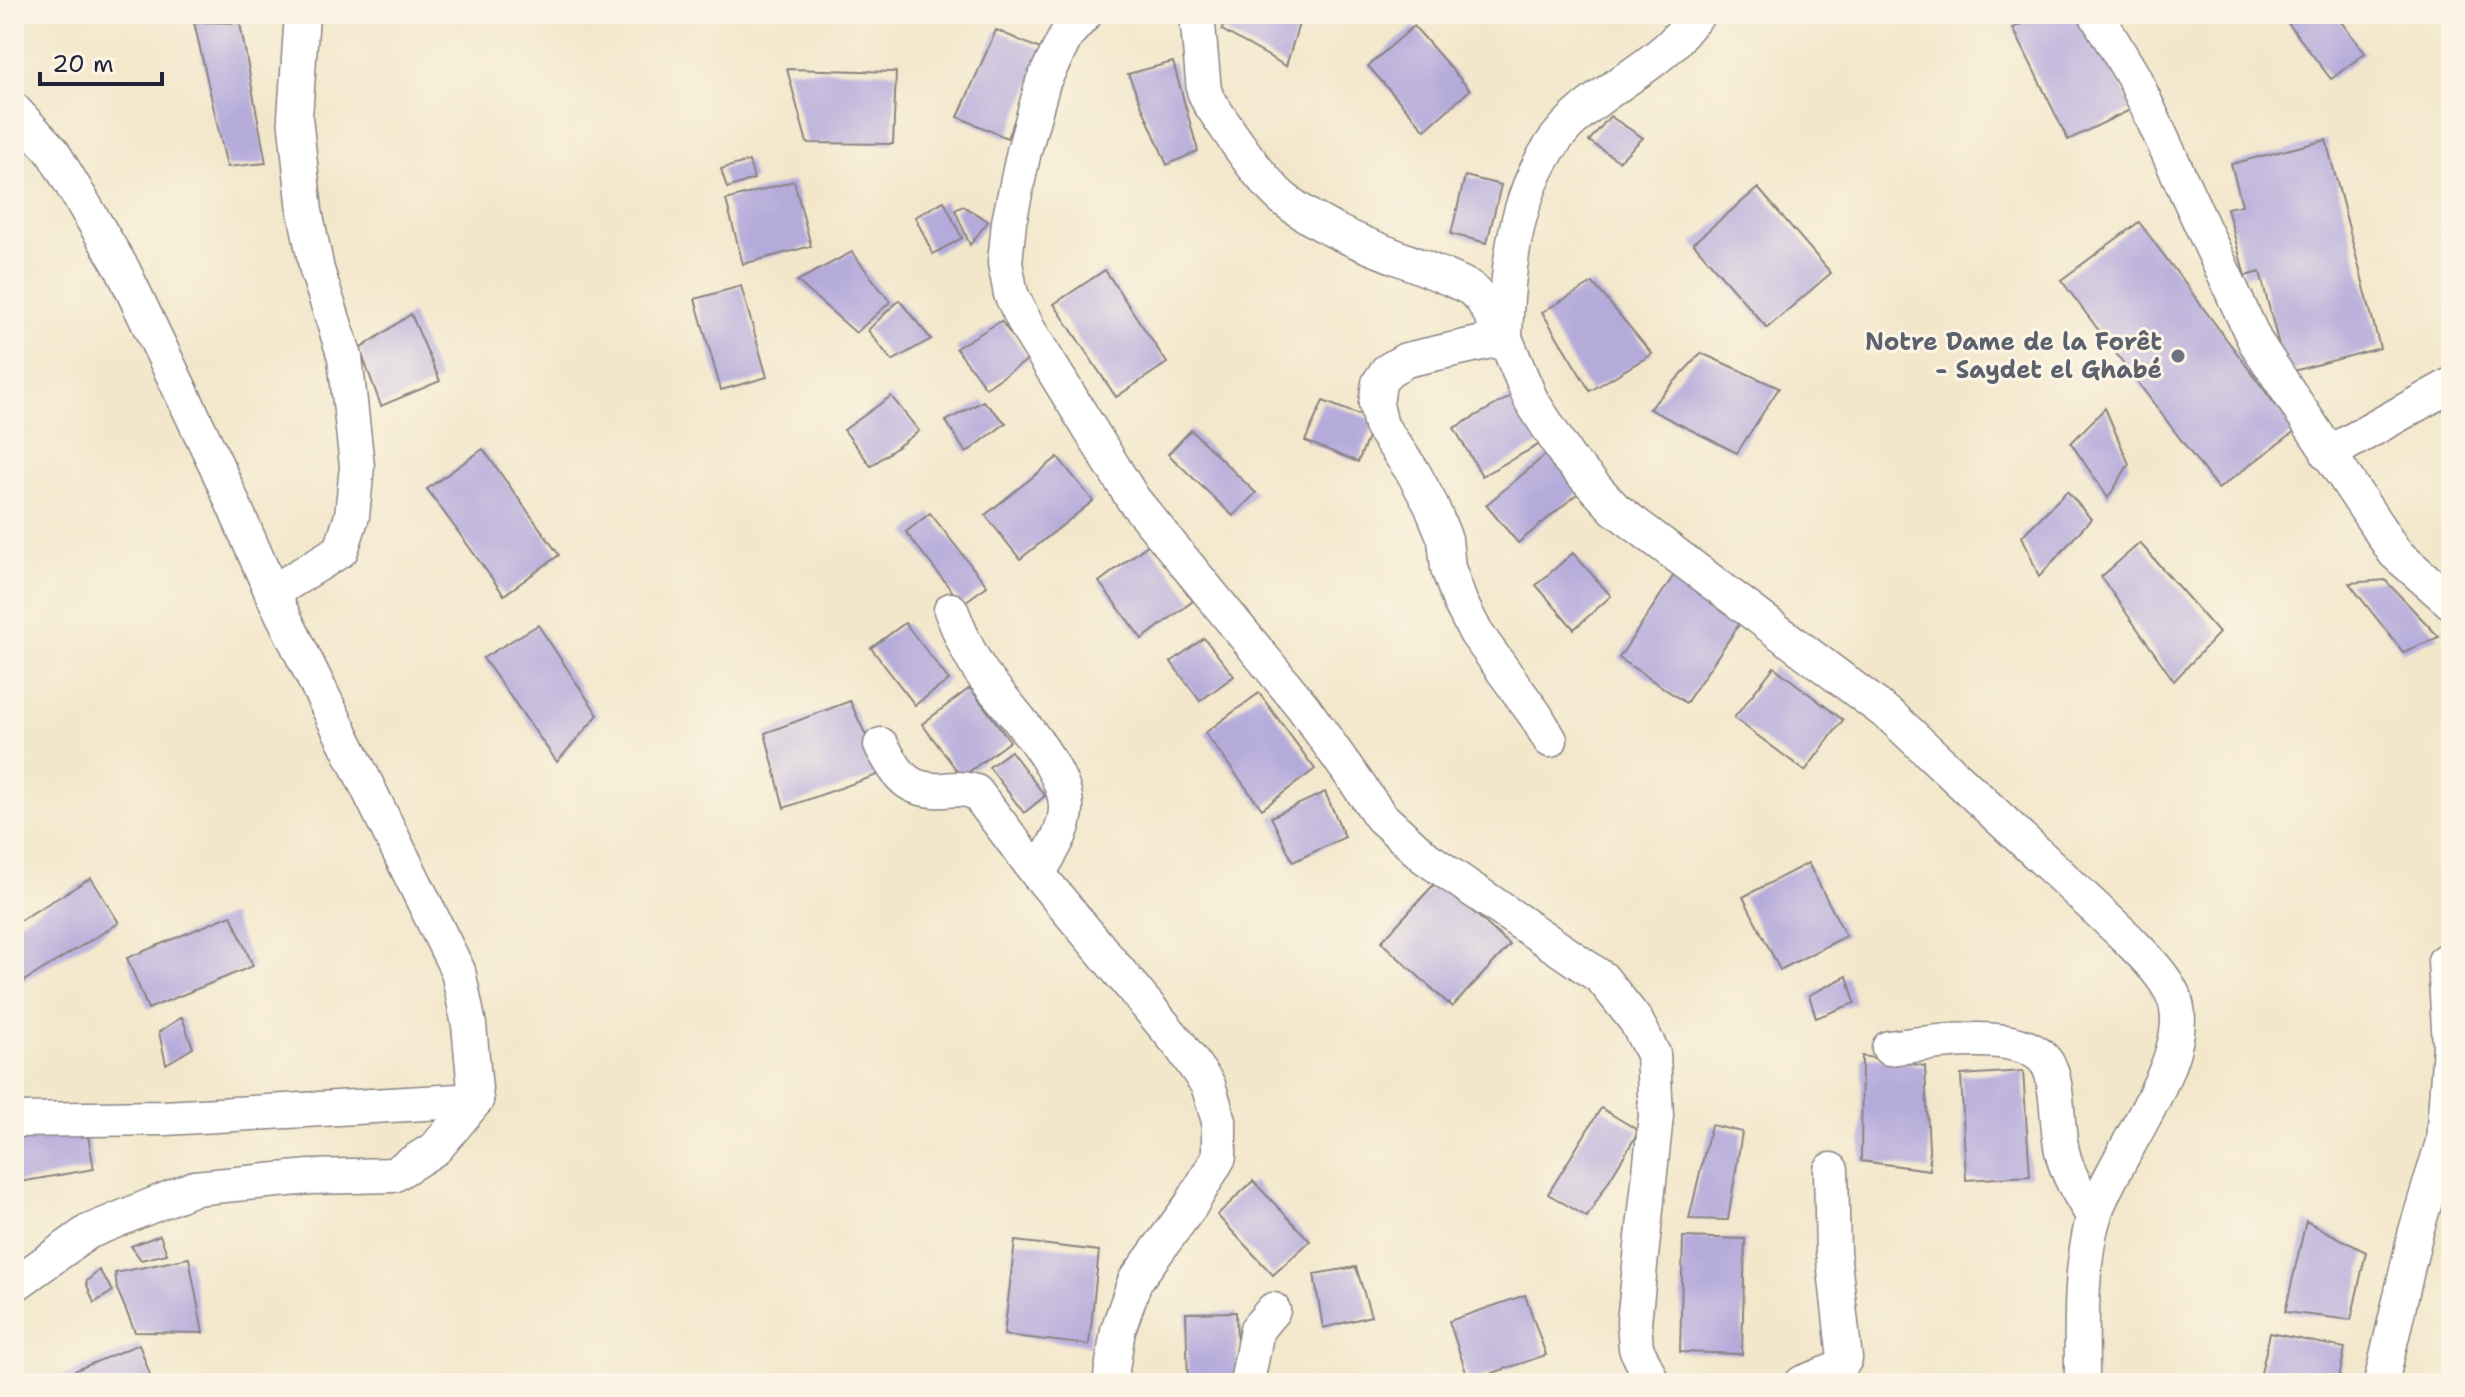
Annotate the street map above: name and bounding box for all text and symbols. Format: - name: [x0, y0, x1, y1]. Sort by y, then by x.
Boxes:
- scale bar: [40, 36, 162, 86]
- text: 20 m: [52, 48, 114, 80]
- place label: Notre Dame de la Forêt - Saydet el Ghabé: [1865, 326, 2162, 386]
- marker: Notre Dame de la Forêt - Saydet el Ghabé: [2169, 347, 2187, 365]

